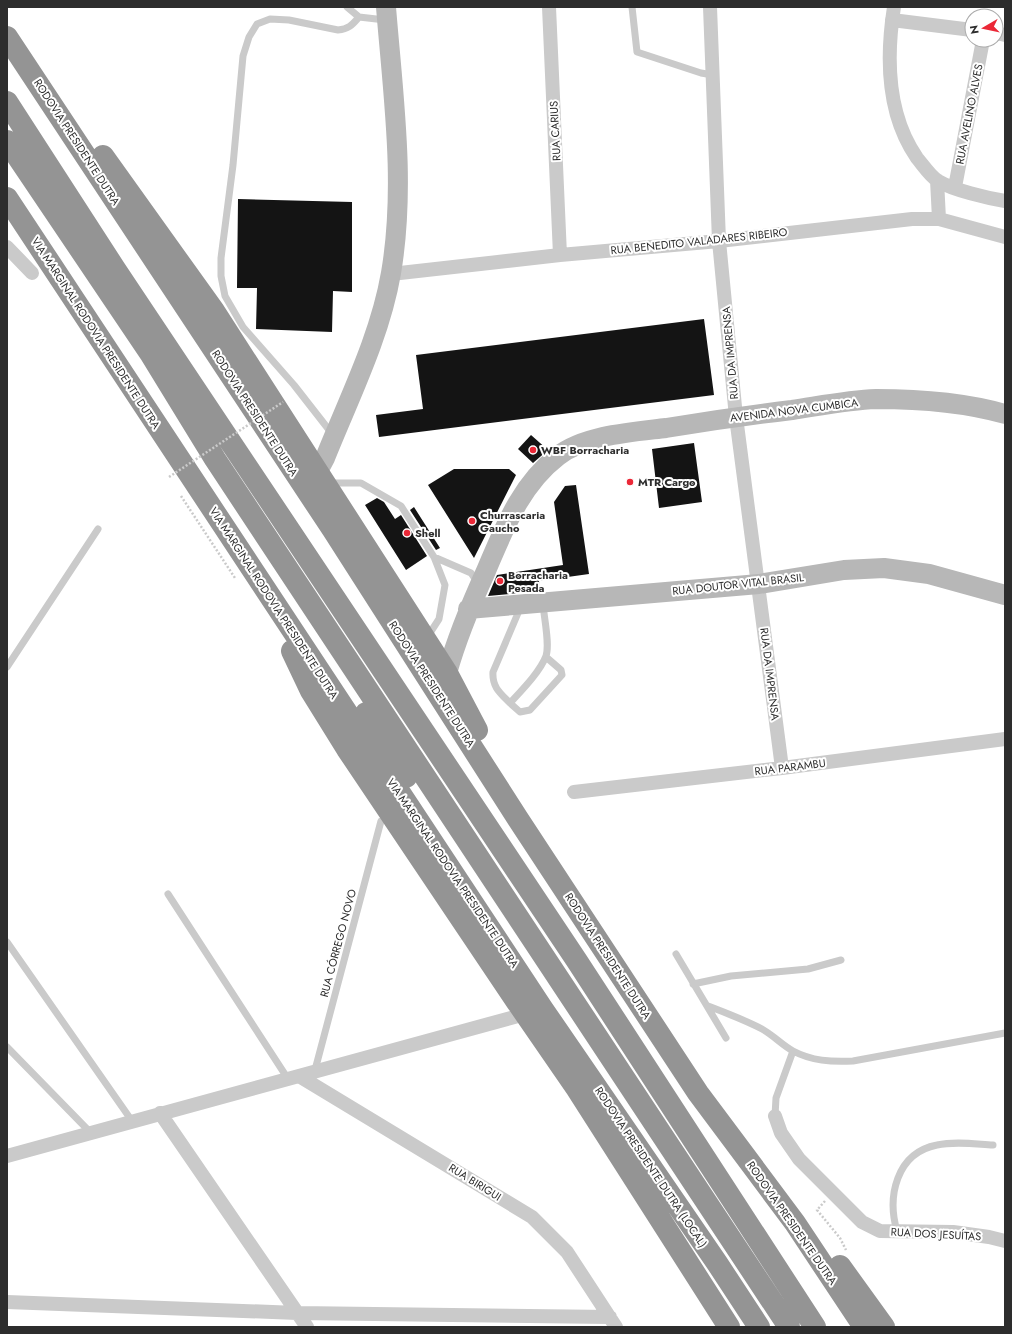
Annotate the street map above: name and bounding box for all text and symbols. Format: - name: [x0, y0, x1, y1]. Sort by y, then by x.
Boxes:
- north arrow: [964, 8, 1004, 48]
- text: N: [966, 24, 983, 35]
- street label: RUA AVELINO ALVES: [951, 63, 987, 165]
- street label: RODOVIA PRESIDENTE DUTRA: [30, 76, 124, 209]
- street label: RUA CARIUS: [545, 101, 565, 161]
- street label: RUA BENEDITO VALADARES RIBEIRO: [610, 224, 788, 258]
- street label: VIA MARGINAL RODOVIA PRESIDENTE DUTRA: [28, 234, 165, 433]
- street label: RUA DA IMPRENSA: [718, 305, 742, 400]
- street label: RODOVIA PRESIDENTE DUTRA: [208, 347, 302, 480]
- street label: AVENIDA NOVA CUMBICA: [729, 394, 860, 426]
- place label: WBF Borracharia: [541, 442, 629, 458]
- marker: WBF Borracharia: [528, 445, 538, 455]
- place label: MTR Cargo: [638, 474, 696, 490]
- marker: MTR Cargo: [625, 477, 635, 487]
- street label: VIA MARGINAL RODOVIA PRESIDENTE DUTRA: [206, 504, 343, 703]
- place label: Churrascaria Gaucho: [480, 507, 545, 536]
- marker: Churrascaria Gaucho: [467, 516, 477, 526]
- place label: Shell: [415, 525, 440, 541]
- marker: Shell: [402, 528, 412, 538]
- place label: Borracharia Pesada: [508, 567, 568, 596]
- street label: RUA DOUTOR VITAL BRASIL: [671, 569, 805, 599]
- marker: Borracharia Pesada: [495, 576, 505, 586]
- street label: RODOVIA PRESIDENTE DUTRA: [385, 618, 479, 751]
- street label: RUA DA IMPRENSA: [756, 627, 784, 722]
- street label: RUA PARAMBU: [754, 755, 827, 779]
- street label: VIA MARGINAL RODOVIA PRESIDENTE DUTRA: [383, 775, 523, 972]
- street label: RUA CÓRREGO NOVO: [316, 887, 360, 999]
- street label: RODOVIA PRESIDENTE DUTRA: [561, 890, 655, 1023]
- street label: RODOVIA PRESIDENTE DUTRA (LOCAL): [591, 1084, 711, 1250]
- street label: RODOVIA PRESIDENTE DUTRA: [743, 1158, 841, 1289]
- street label: RUA BIRIGUI: [446, 1159, 504, 1205]
- street label: RUA DOS JESUÍTAS: [890, 1224, 982, 1244]

